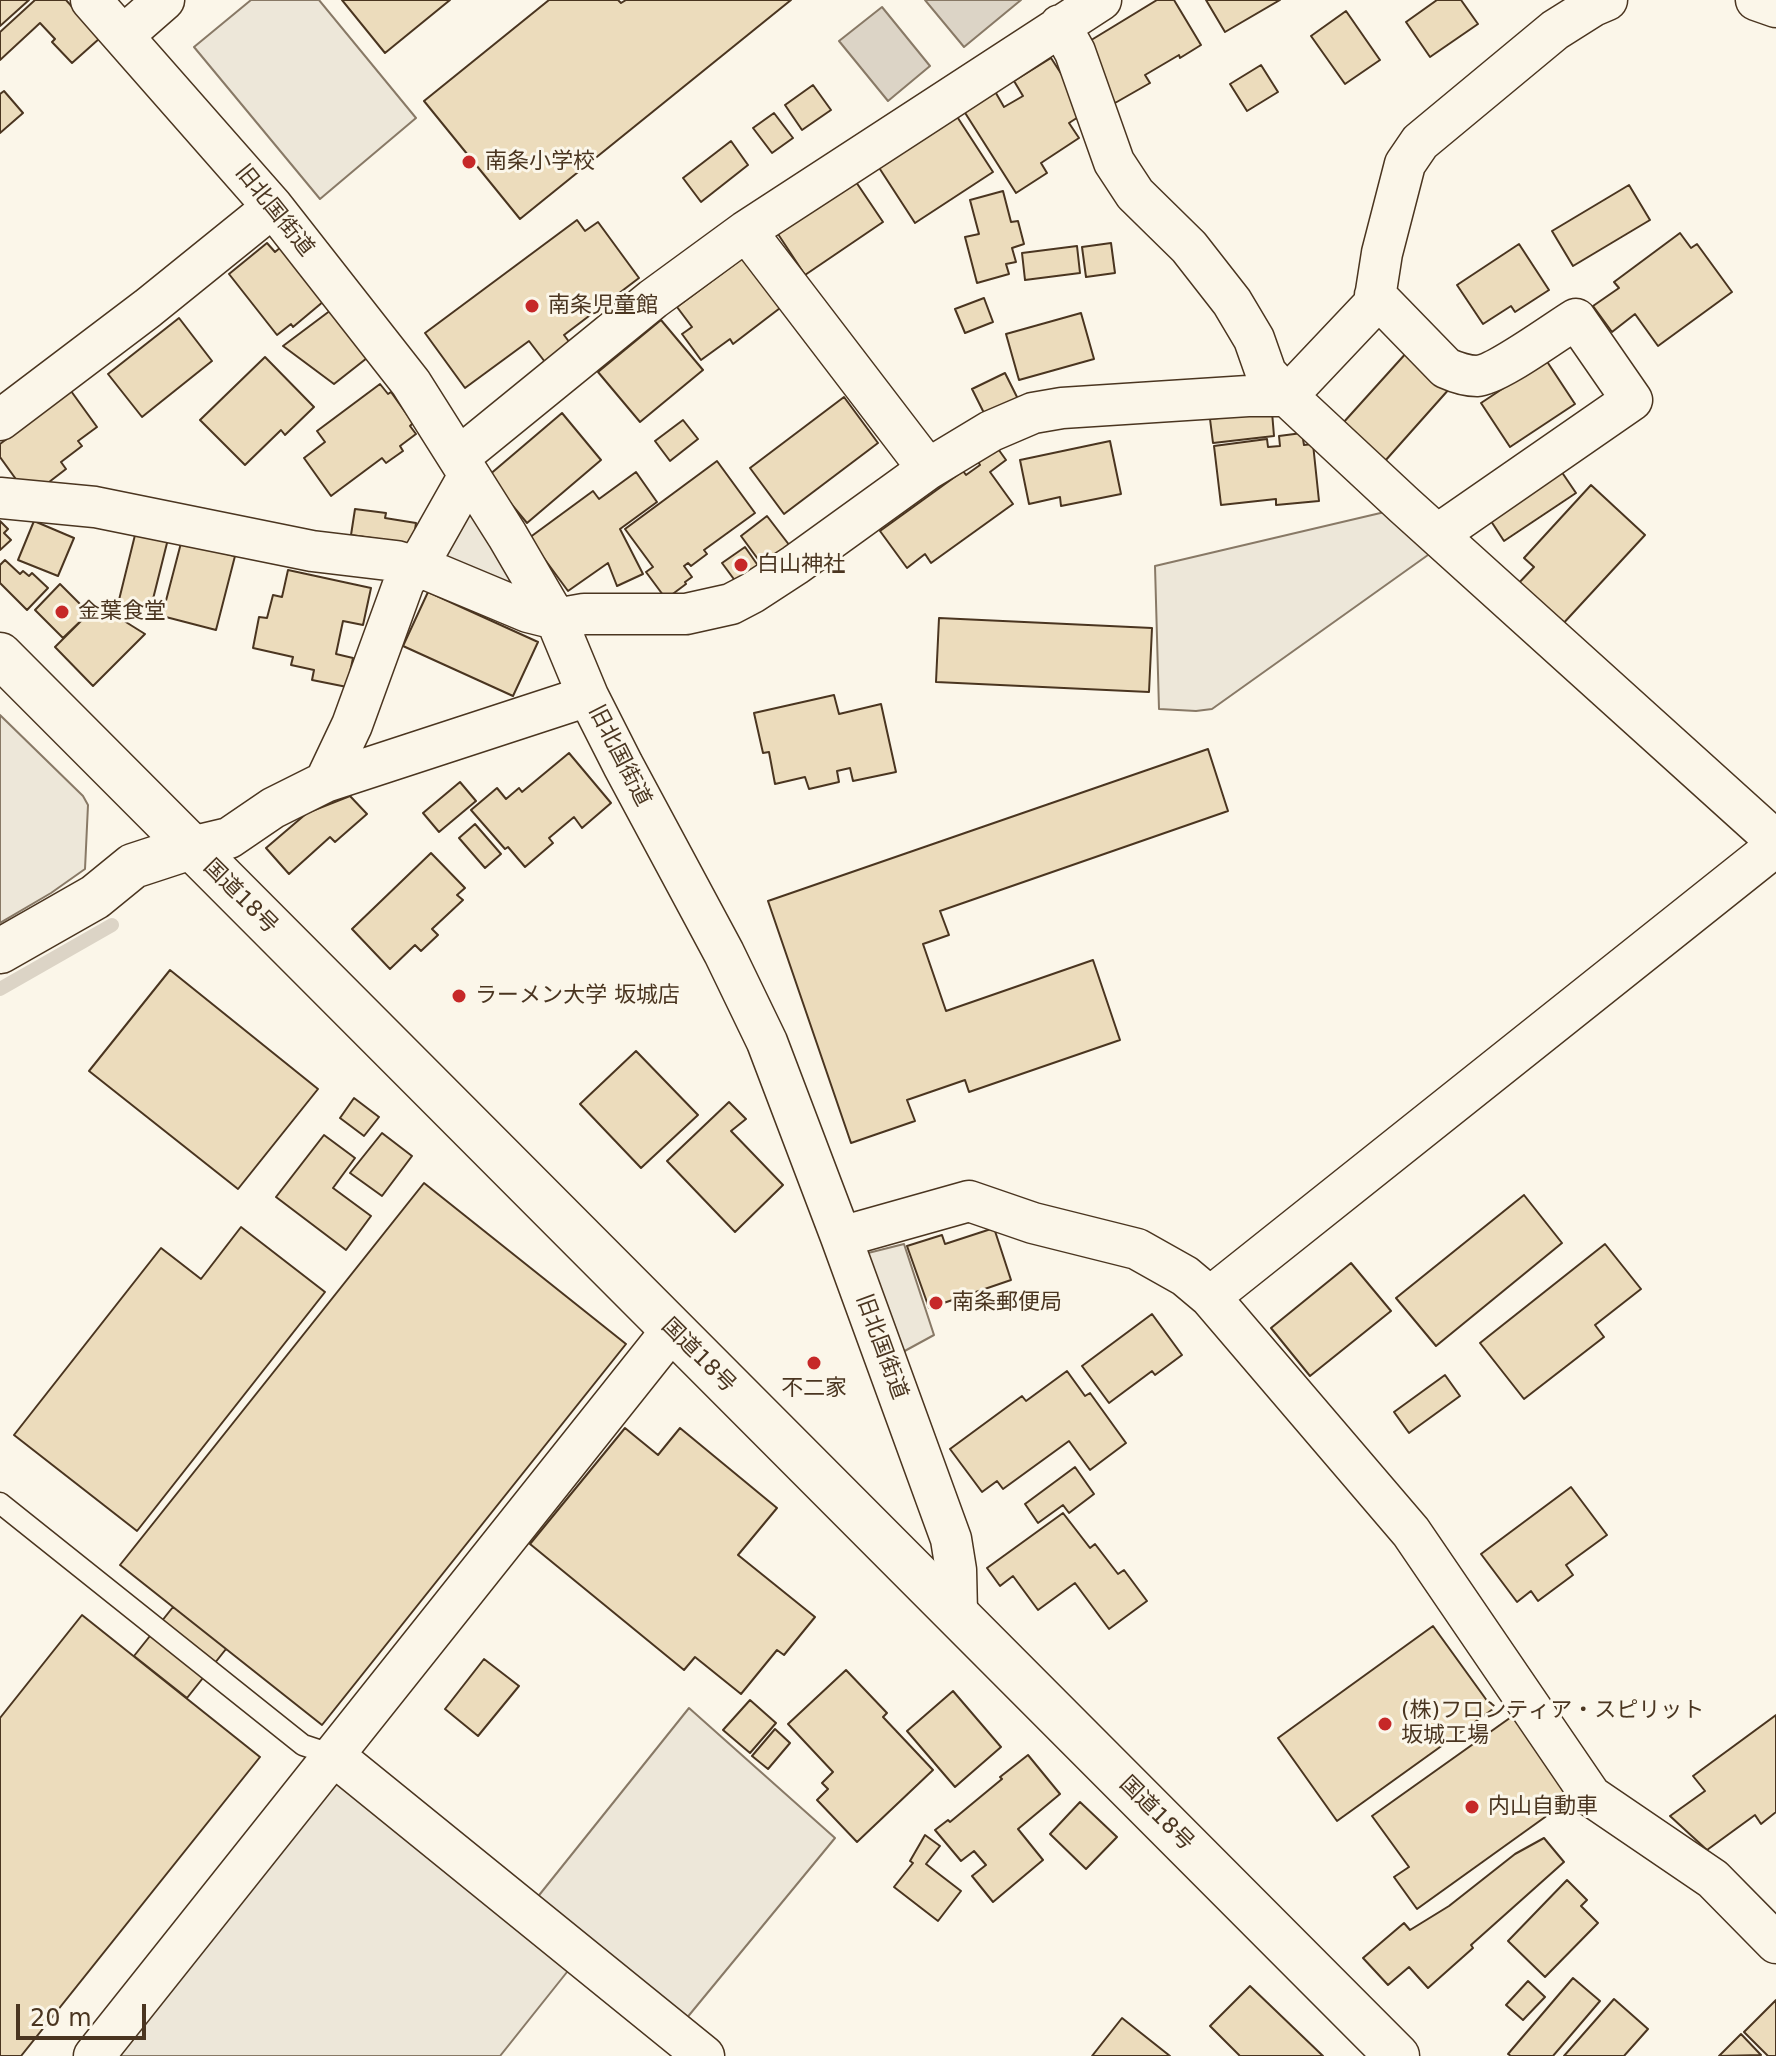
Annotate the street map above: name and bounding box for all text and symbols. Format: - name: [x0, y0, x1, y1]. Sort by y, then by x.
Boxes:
- place label: 南条小学校: [485, 149, 595, 175]
- marker: 南条小学校: [460, 153, 478, 171]
- street label: 旧北国街道: [229, 160, 319, 262]
- place label: 南条児童館: [548, 293, 658, 319]
- marker: 南条児童館: [523, 297, 541, 315]
- place label: 白山神社: [757, 552, 845, 578]
- marker: 白山神社: [732, 556, 750, 574]
- place label: 金葉食堂: [78, 599, 166, 625]
- marker: 金葉食堂: [53, 603, 71, 621]
- street label: 旧北国街道: [582, 701, 656, 811]
- street label: 国道18号: [197, 854, 283, 940]
- place label: ラーメン大学 坂城店: [475, 983, 680, 1009]
- marker: ラーメン大学 坂城店: [450, 987, 468, 1005]
- place label: 南条郵便局: [952, 1290, 1062, 1316]
- street label: 旧北国街道: [850, 1291, 912, 1403]
- marker: 南条郵便局: [927, 1294, 945, 1312]
- street label: 国道18号: [655, 1313, 741, 1399]
- marker: 不二家: [805, 1354, 823, 1372]
- place label: 不二家: [781, 1376, 847, 1402]
- place label: (株)フロンティア・スピリット 坂城工場: [1401, 1698, 1704, 1750]
- marker: (株)フロンティア・スピリット 坂城工場: [1376, 1715, 1394, 1733]
- street label: 国道18号: [1113, 1771, 1199, 1857]
- place label: 内山自動車: [1488, 1794, 1598, 1820]
- marker: 内山自動車: [1463, 1798, 1481, 1816]
- scale bar: [20, 1988, 150, 2038]
- text: 20 m: [30, 2004, 92, 2032]

